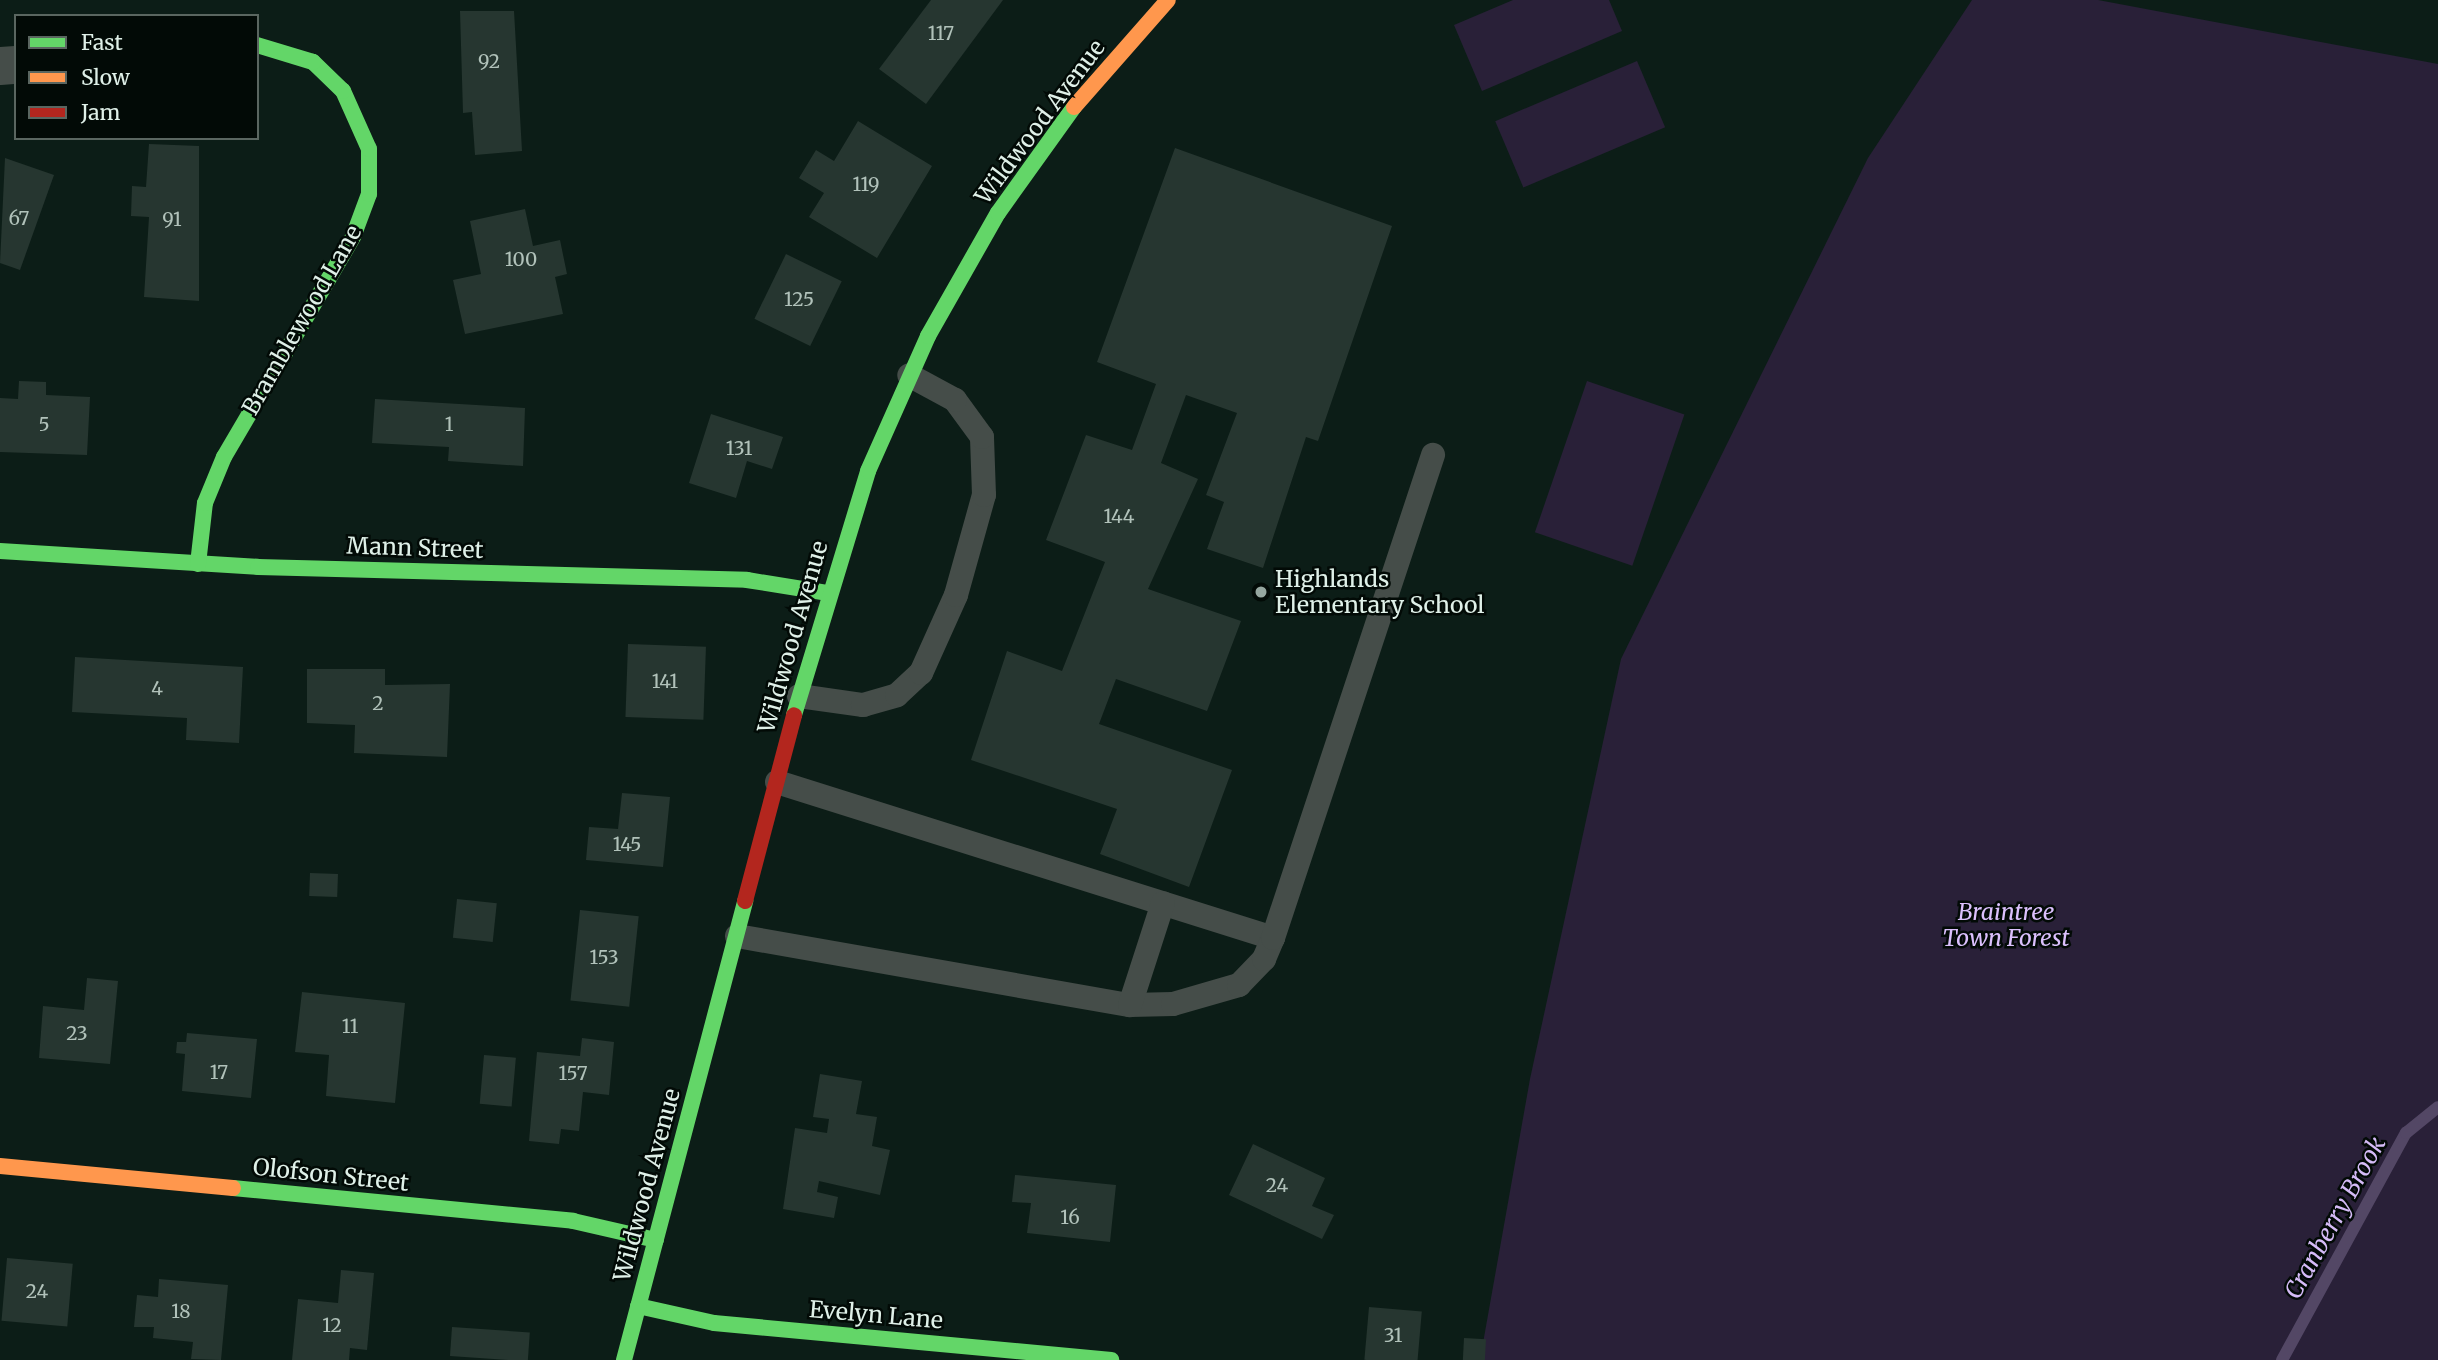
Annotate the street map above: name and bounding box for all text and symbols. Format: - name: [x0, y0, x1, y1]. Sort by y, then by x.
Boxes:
- legend: [14, 14, 259, 140]
- house number: 117: [928, 23, 954, 45]
- text: Fast: [81, 29, 123, 56]
- street label: Wildwood Avenue: [969, 34, 1111, 210]
- house number: 92: [478, 51, 500, 73]
- text: Slow: [81, 64, 130, 91]
- text: Jam: [81, 99, 120, 126]
- house number: 119: [852, 174, 880, 196]
- house number: 67: [9, 208, 29, 230]
- house number: 91: [162, 209, 182, 231]
- street label: Bramblewood Lane: [236, 220, 368, 420]
- house number: 100: [505, 249, 537, 271]
- house number: 125: [784, 289, 814, 311]
- house number: 5: [38, 414, 50, 436]
- house number: 1: [445, 414, 453, 436]
- house number: 131: [726, 438, 752, 460]
- house number: 144: [1104, 506, 1134, 528]
- street label: Mann Street: [346, 532, 484, 564]
- street label: Wildwood Avenue: [752, 538, 834, 736]
- place label: Highlands Elementary School: [1275, 565, 1484, 619]
- marker: Highlands Elementary School: [1253, 584, 1269, 600]
- house number: 141: [652, 671, 678, 693]
- house number: 4: [151, 678, 163, 700]
- house number: 2: [372, 693, 384, 715]
- house number: 145: [613, 834, 641, 856]
- park label: Braintree Town Forest: [1943, 898, 2069, 952]
- house number: 153: [589, 947, 619, 969]
- house number: 11: [342, 1016, 358, 1038]
- house number: 23: [66, 1023, 88, 1045]
- house number: 17: [210, 1062, 228, 1084]
- house number: 157: [558, 1063, 588, 1085]
- street label: Wildwood Avenue: [608, 1086, 686, 1284]
- water label: Cranberry Brook: [2279, 1132, 2391, 1304]
- street label: Olofson Street: [252, 1153, 410, 1197]
- house number: 24: [1266, 1175, 1288, 1197]
- house number: 16: [1060, 1207, 1080, 1229]
- house number: 24: [26, 1281, 48, 1303]
- street label: Evelyn Lane: [808, 1295, 944, 1335]
- house number: 18: [171, 1301, 191, 1323]
- house number: 12: [322, 1315, 342, 1337]
- house number: 31: [1384, 1325, 1402, 1347]

